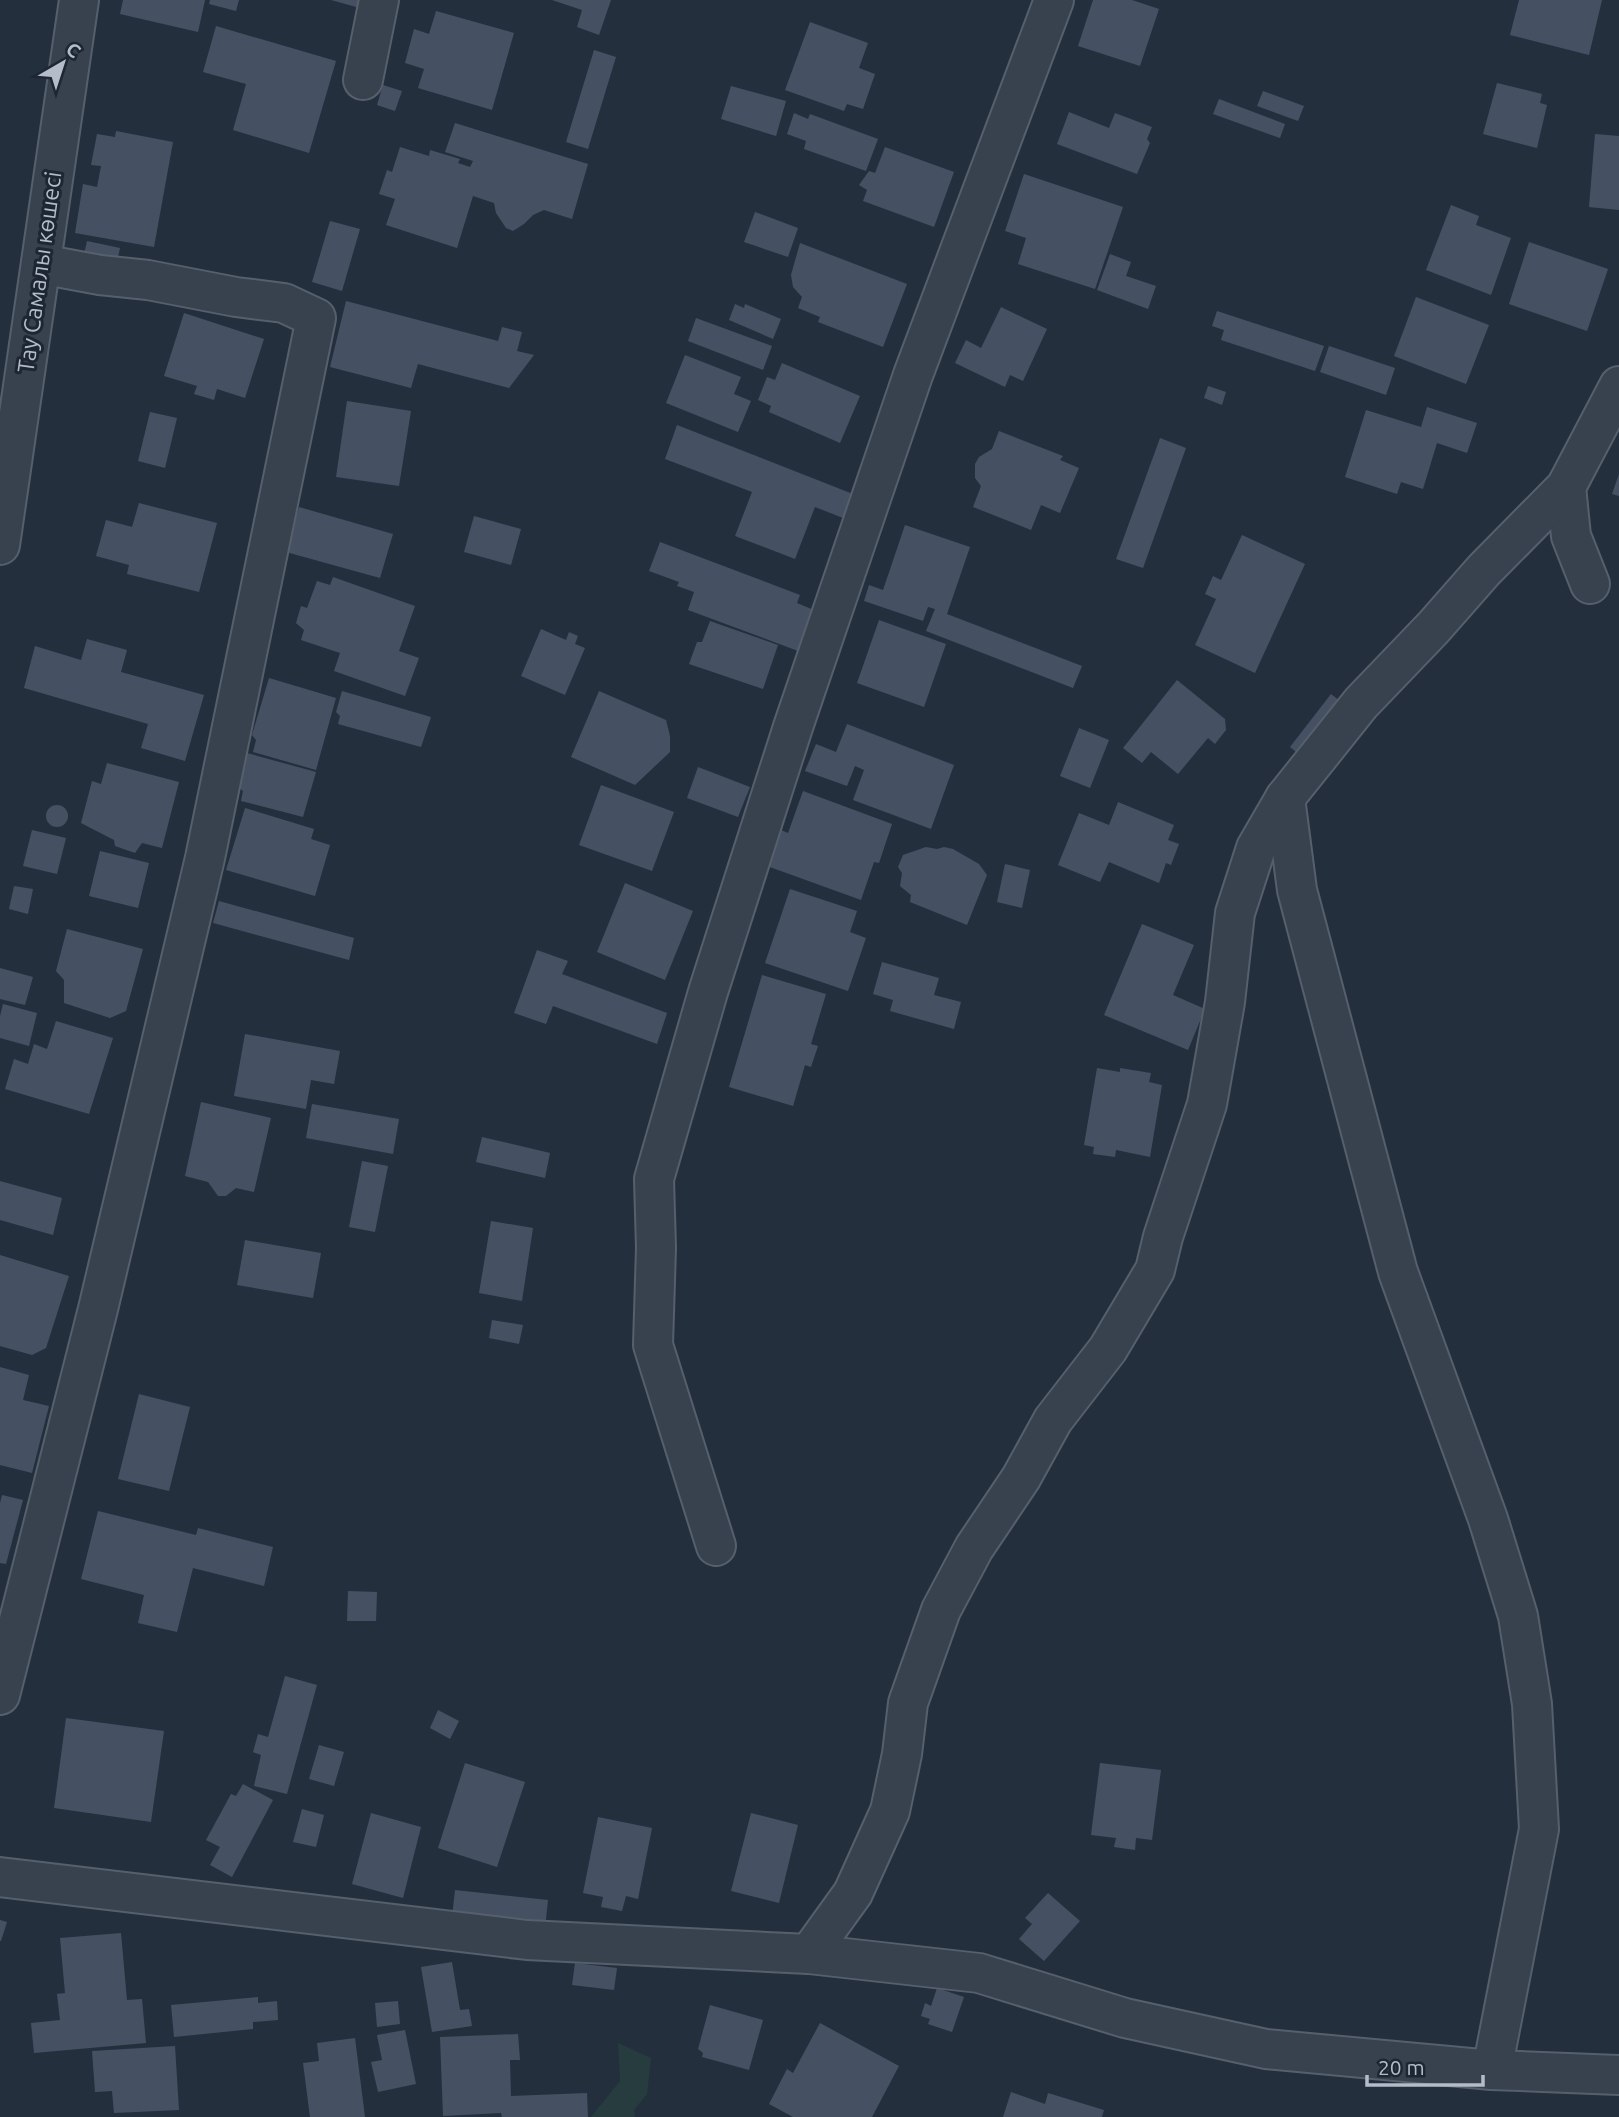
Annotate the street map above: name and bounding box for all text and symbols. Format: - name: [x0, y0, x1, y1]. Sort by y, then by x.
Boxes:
- north arrow: [28, 28, 98, 98]
- text: С: [62, 37, 85, 62]
- street label: Тау Самалы көшесі: [13, 170, 65, 374]
- scale bar: [1367, 2044, 1482, 2088]
- text: 20 m: [1378, 2055, 1425, 2079]

